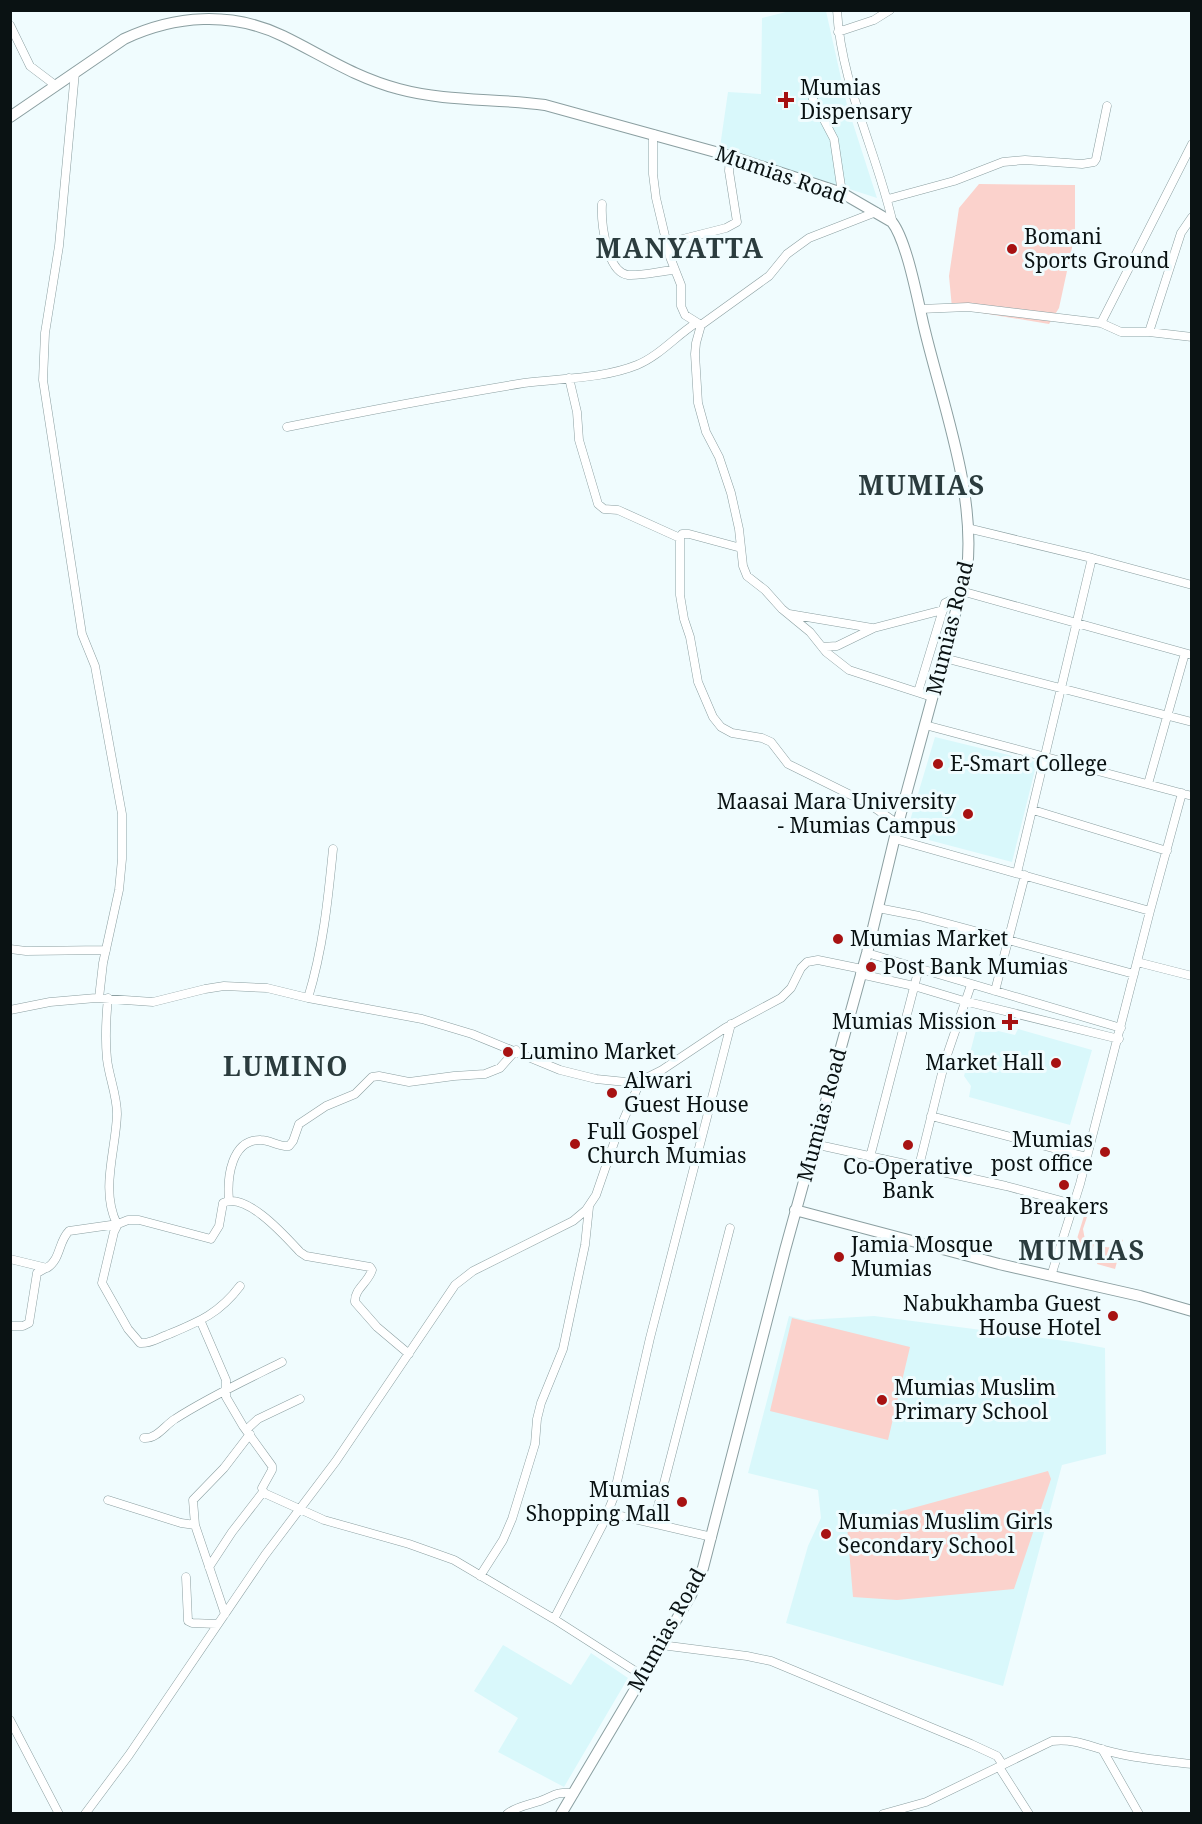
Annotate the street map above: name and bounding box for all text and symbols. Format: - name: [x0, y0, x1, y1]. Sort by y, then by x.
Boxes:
- place label: Mumias Dispensary: [800, 73, 912, 125]
- marker: Mumias Dispensary: [777, 91, 795, 109]
- street label: Mumias Road: [712, 139, 851, 210]
- place label: Bomani Sports Ground: [1024, 222, 1170, 274]
- district label: MANYATTA: [596, 229, 764, 266]
- marker: Bomani Sports Ground: [1005, 242, 1019, 256]
- district label: MUMIAS: [858, 466, 986, 503]
- street label: Mumias Road: [919, 558, 979, 698]
- place label: E-Smart College: [950, 749, 1107, 777]
- marker: E-Smart College: [931, 757, 945, 771]
- place label: Maasai Mara University - Mumias Campus: [717, 787, 956, 839]
- marker: Maasai Mara University - Mumias Campus: [961, 807, 975, 821]
- place label: Mumias Market: [850, 924, 1008, 952]
- marker: Mumias Market: [831, 932, 845, 946]
- place label: Post Bank Mumias: [883, 952, 1068, 980]
- marker: Post Bank Mumias: [864, 960, 878, 974]
- place label: Mumias Mission: [832, 1007, 996, 1035]
- marker: Mumias Mission: [1001, 1013, 1019, 1031]
- place label: Lumino Market: [520, 1037, 676, 1065]
- marker: Lumino Market: [501, 1045, 515, 1059]
- street label: Mumias Road: [790, 1045, 852, 1185]
- district label: LUMINO: [223, 1047, 349, 1084]
- place label: Market Hall: [925, 1048, 1044, 1076]
- marker: Market Hall: [1049, 1056, 1063, 1070]
- place label: Alwari Guest House: [624, 1066, 749, 1118]
- marker: Alwari Guest House: [605, 1086, 619, 1100]
- place label: Full Gospel Church Mumias: [587, 1117, 746, 1169]
- place label: Mumias post office: [991, 1125, 1093, 1177]
- marker: Full Gospel Church Mumias: [568, 1137, 582, 1151]
- marker: Co-Operative Bank: [901, 1138, 915, 1152]
- marker: Mumias post office: [1098, 1145, 1112, 1159]
- place label: Co-Operative Bank: [843, 1152, 973, 1204]
- marker: Breakers: [1057, 1178, 1071, 1192]
- place label: Breakers: [1019, 1192, 1109, 1220]
- place label: Jamia Mosque Mumias: [850, 1230, 993, 1282]
- district label: MUMIAS: [1018, 1231, 1146, 1268]
- marker: Jamia Mosque Mumias: [832, 1250, 846, 1264]
- place label: Nabukhamba Guest House Hotel: [903, 1289, 1101, 1341]
- marker: Nabukhamba Guest House Hotel: [1106, 1309, 1120, 1323]
- place label: Mumias Muslim Primary School: [894, 1373, 1056, 1425]
- marker: Mumias Muslim Primary School: [875, 1393, 889, 1407]
- place label: Mumias Shopping Mall: [526, 1475, 670, 1527]
- marker: Mumias Shopping Mall: [675, 1495, 689, 1509]
- place label: Mumias Muslim Girls Secondary School: [838, 1507, 1053, 1559]
- marker: Mumias Muslim Girls Secondary School: [819, 1527, 833, 1541]
- street label: Mumias Road: [621, 1563, 712, 1696]

